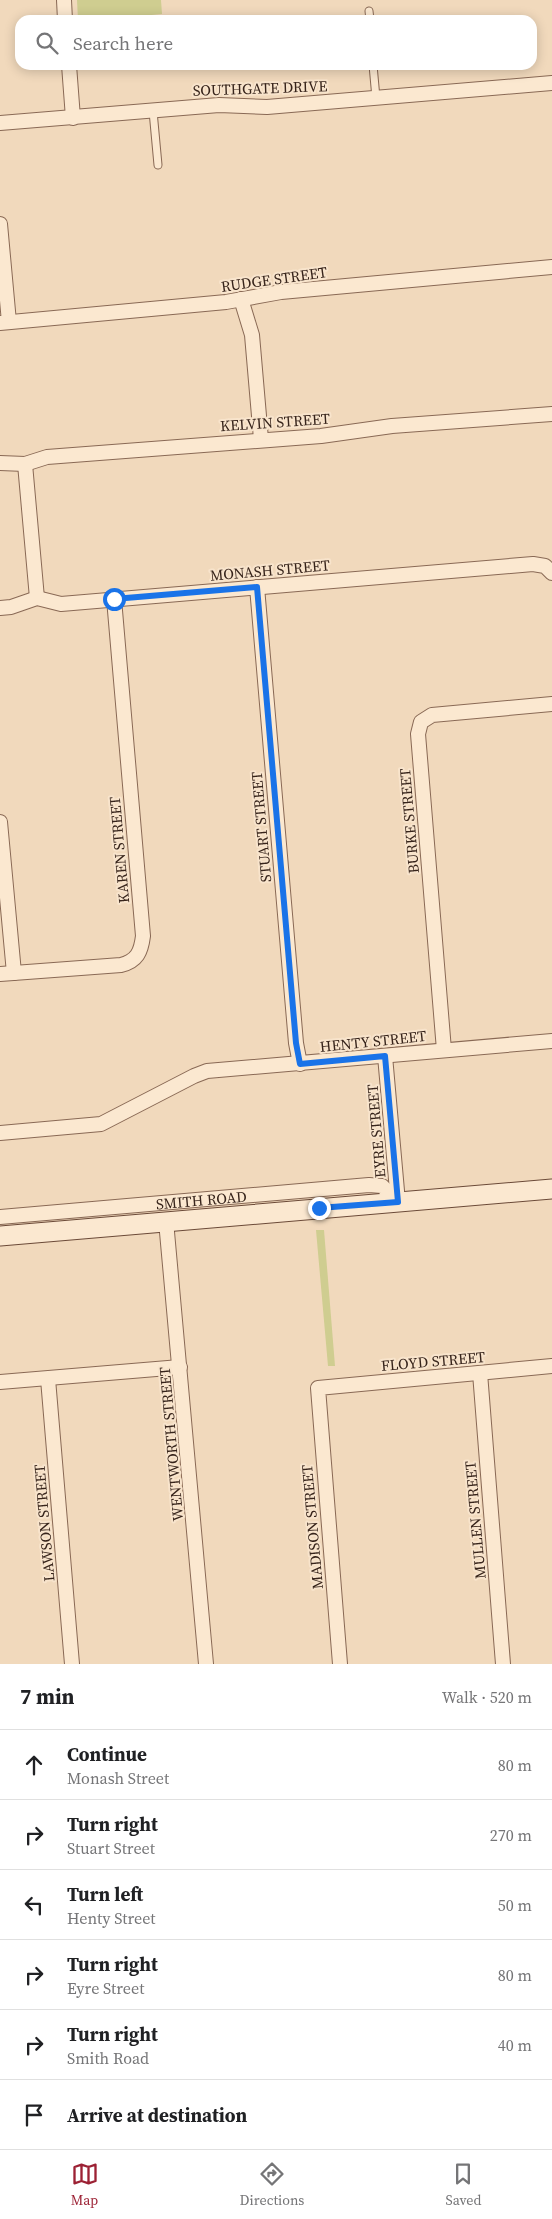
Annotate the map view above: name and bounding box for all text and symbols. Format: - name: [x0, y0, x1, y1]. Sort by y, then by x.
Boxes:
- search box: [15, 15, 537, 70]
- icon: search: [33, 29, 61, 57]
- text: Search here: [73, 30, 173, 56]
- street label: SOUTHGATE DRIVE: [192, 75, 328, 101]
- street label: RUDGE STREET: [220, 261, 328, 297]
- street label: KELVIN STREET: [219, 408, 331, 436]
- street label: MONASH STREET: [209, 554, 331, 586]
- route start: [103, 588, 126, 611]
- street label: BURKE STREET: [394, 768, 424, 874]
- street label: STUART STREET: [246, 771, 276, 883]
- street label: KAREN STREET: [104, 796, 134, 904]
- street label: HENTY STREET: [319, 1025, 427, 1057]
- street label: EYRE STREET: [361, 1083, 391, 1179]
- street label: SMITH ROAD: [155, 1185, 247, 1214]
- route end: [308, 1197, 331, 1220]
- street label: FLOYD STREET: [380, 1346, 486, 1376]
- street label: WENTWORTH STREET: [154, 1366, 188, 1522]
- street label: MULLEN STREET: [459, 1460, 491, 1580]
- street label: LAWSON STREET: [28, 1464, 60, 1582]
- street label: MADISON STREET: [296, 1464, 328, 1590]
- text: 7 min: [20, 1682, 75, 1711]
- text: Walk · 520 m: [442, 1686, 532, 1708]
- text: Continue: [67, 1741, 147, 1767]
- icon: ahead: [20, 1751, 48, 1779]
- text: 80 m: [498, 1754, 532, 1776]
- text: Monash Street: [67, 1767, 169, 1789]
- text: Turn right: [67, 1811, 158, 1837]
- icon: right: [20, 1821, 48, 1849]
- text: 270 m: [490, 1824, 532, 1846]
- text: Stuart Street: [67, 1837, 155, 1859]
- text: Turn left: [67, 1881, 143, 1907]
- icon: left: [20, 1891, 48, 1919]
- text: 50 m: [498, 1894, 532, 1916]
- text: Henty Street: [67, 1907, 156, 1929]
- text: Turn right: [67, 1951, 158, 1977]
- icon: right: [20, 1961, 48, 1989]
- text: 80 m: [498, 1964, 532, 1986]
- text: Eyre Street: [67, 1977, 144, 1999]
- text: Turn right: [67, 2021, 158, 2047]
- icon: right: [20, 2031, 48, 2059]
- text: 40 m: [498, 2034, 532, 2056]
- text: Smith Road: [67, 2047, 149, 2069]
- icon: arrive: [20, 2101, 48, 2129]
- text: Arrive at destination: [67, 2102, 247, 2128]
- tab: Map: [71, 2160, 99, 2210]
- tab: Directions: [240, 2160, 304, 2210]
- tab: Saved: [446, 2160, 481, 2210]

